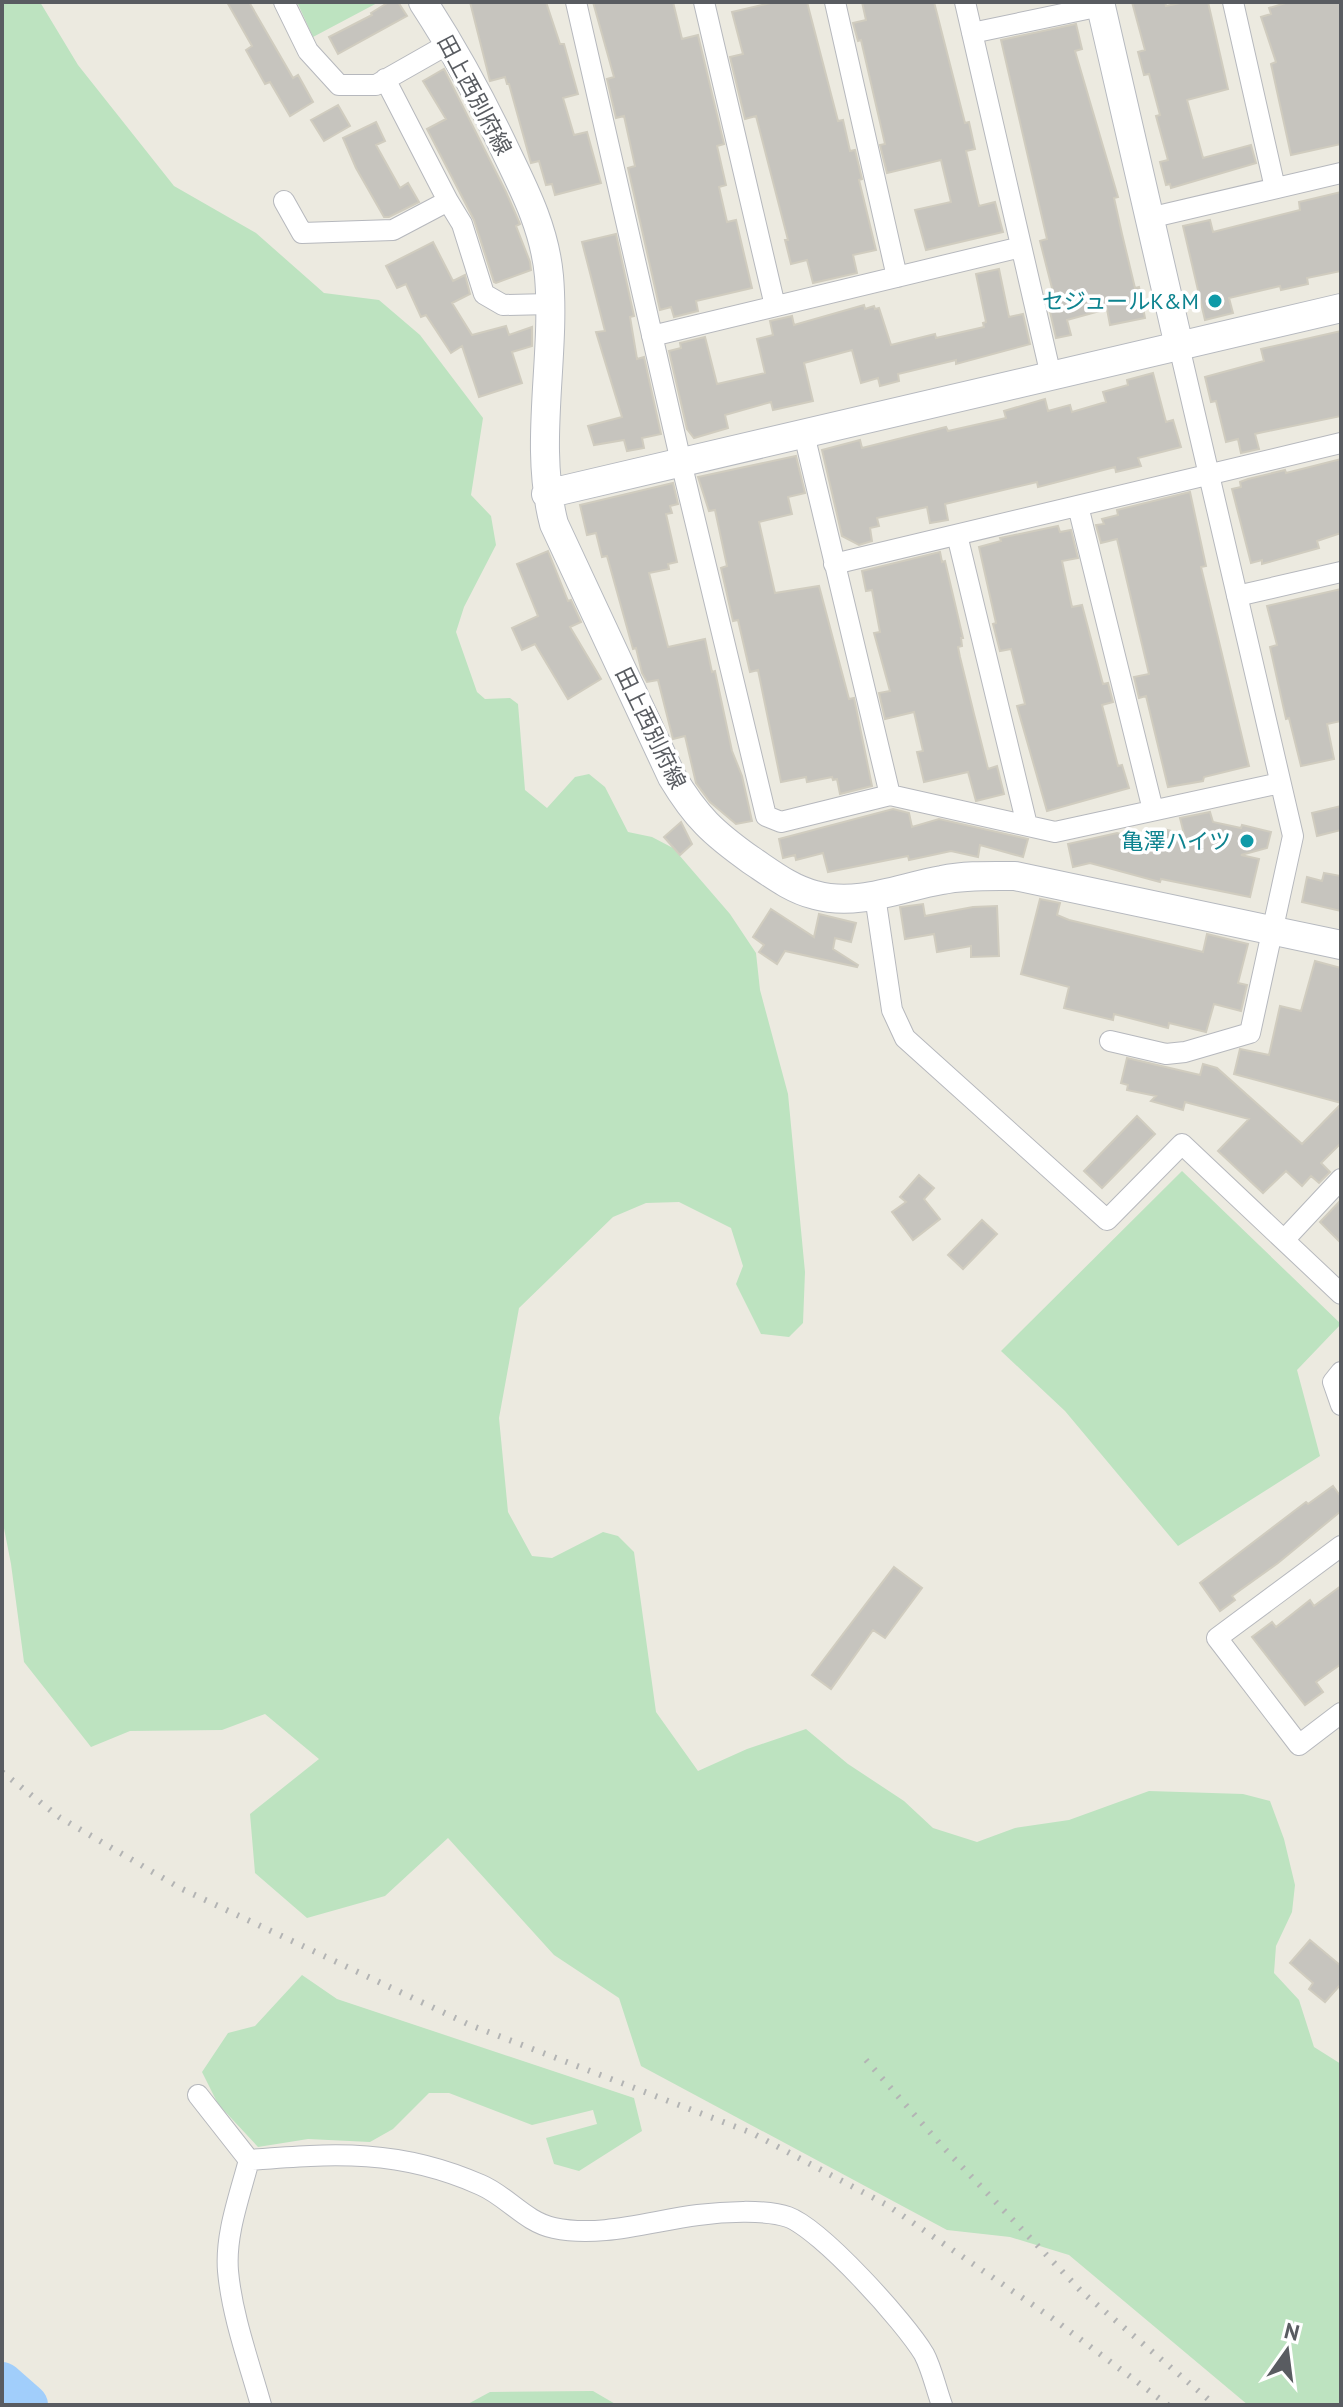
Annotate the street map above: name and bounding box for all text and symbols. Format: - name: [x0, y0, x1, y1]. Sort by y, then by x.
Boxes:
- street label: 田上西別府線: [432, 30, 518, 160]
- place label: セジュールK&M: [1042, 287, 1199, 315]
- marker: セジュールK&M: [1206, 292, 1224, 310]
- street label: 田上西別府線: [609, 663, 693, 793]
- place label: 亀澤ハイツ: [1121, 827, 1231, 855]
- marker: 亀澤ハイツ: [1238, 832, 1256, 850]
- north arrow: [1247, 2311, 1327, 2391]
- text: N: [1281, 2316, 1302, 2347]

